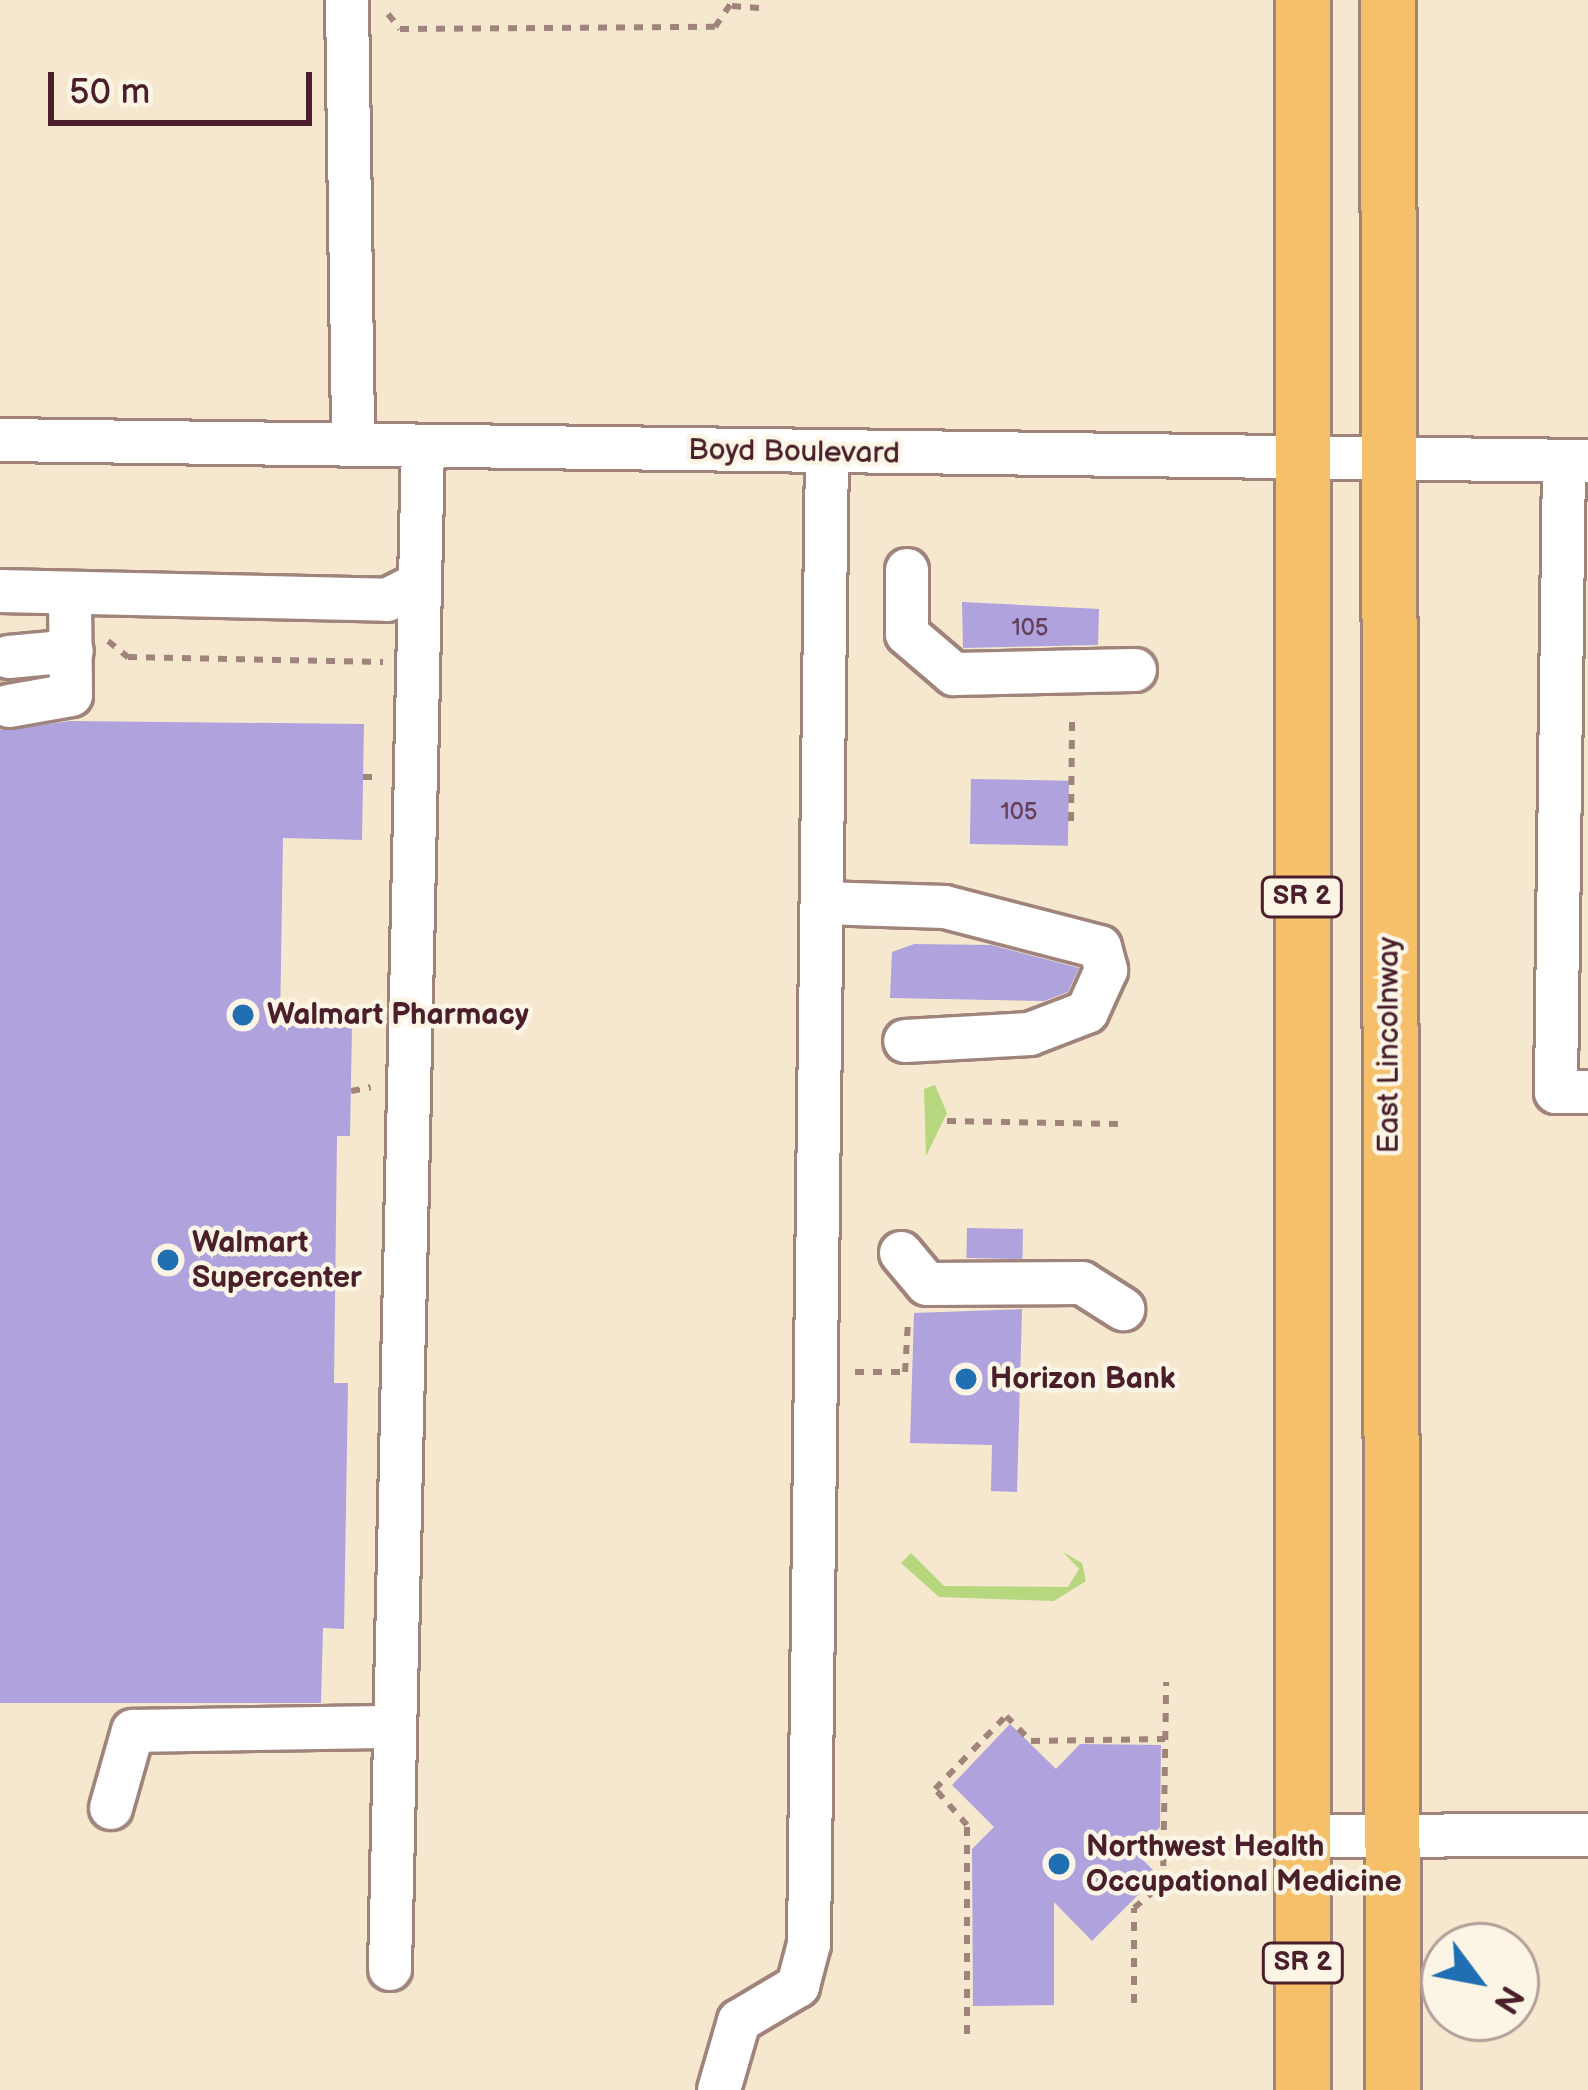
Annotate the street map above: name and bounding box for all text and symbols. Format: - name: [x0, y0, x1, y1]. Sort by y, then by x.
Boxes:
- scale bar: [54, 48, 318, 122]
- text: 50 m: [69, 71, 150, 114]
- street label: Boyd Boulevard: [688, 432, 900, 472]
- house number: 105: [1011, 614, 1049, 642]
- house number: 105: [1000, 798, 1038, 826]
- road number: SR 2: [1260, 876, 1344, 918]
- street label: East Lincolnway: [1371, 937, 1407, 1153]
- place label: Walmart Pharmacy: [267, 997, 529, 1033]
- marker: Walmart Pharmacy: [230, 1002, 256, 1028]
- place label: Walmart Supercenter: [192, 1225, 362, 1296]
- marker: Walmart Supercenter: [155, 1247, 181, 1273]
- place label: Horizon Bank: [990, 1361, 1175, 1397]
- marker: Horizon Bank: [953, 1366, 979, 1392]
- place label: Northwest Health Occupational Medicine: [1086, 1829, 1402, 1900]
- marker: Northwest Health Occupational Medicine: [1043, 1848, 1075, 1880]
- north arrow: [1420, 1922, 1540, 2042]
- road number: SR 2: [1261, 1942, 1345, 1984]
- text: N: [1484, 1978, 1532, 2021]

